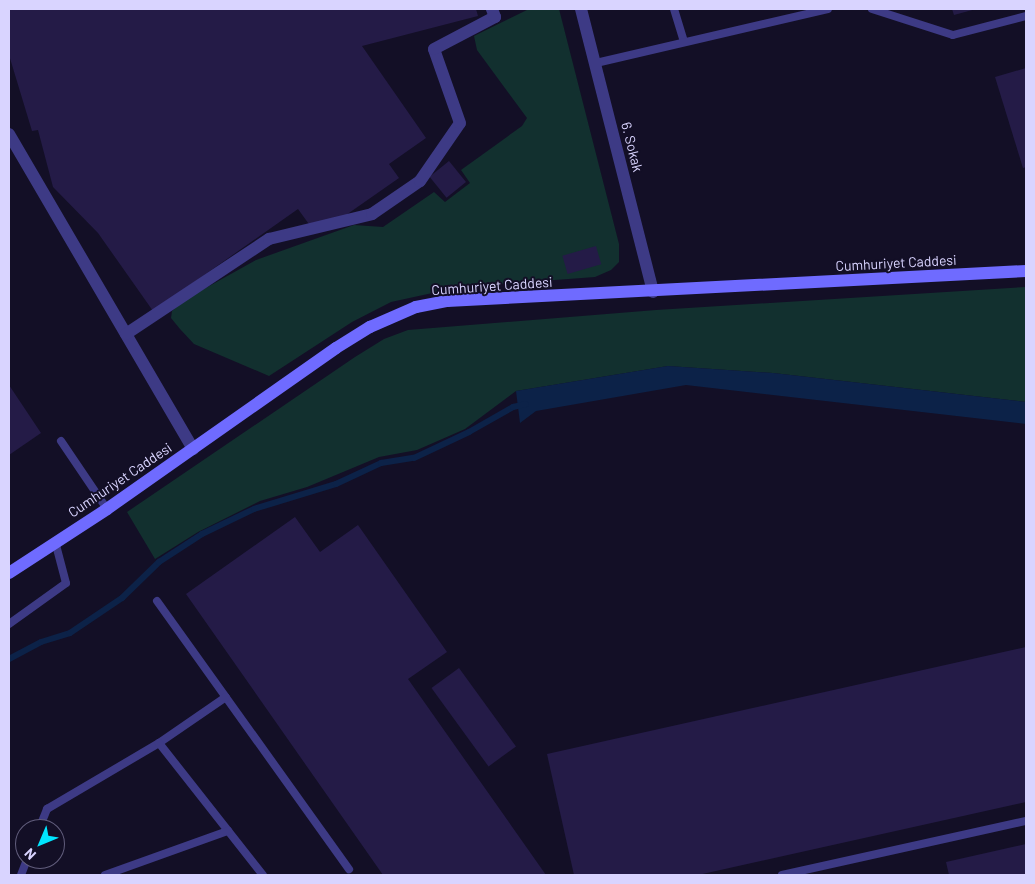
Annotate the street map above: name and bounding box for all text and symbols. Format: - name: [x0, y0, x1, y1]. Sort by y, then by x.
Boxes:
- street label: 6. Sokak: [618, 120, 646, 174]
- street label: Cumhuriyet Caddesi: [835, 251, 957, 275]
- street label: Cumhuriyet Caddesi: [431, 273, 553, 299]
- street label: Cumhuriyet Caddesi: [65, 439, 175, 521]
- north arrow: [15, 819, 65, 869]
- text: N: [20, 845, 39, 864]

